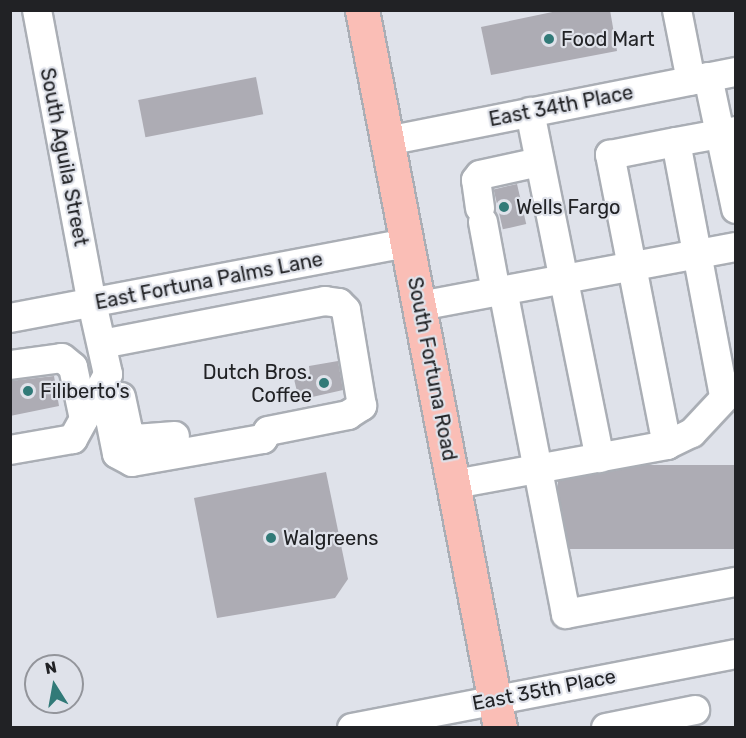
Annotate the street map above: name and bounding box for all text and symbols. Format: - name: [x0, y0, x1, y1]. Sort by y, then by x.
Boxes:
- place label: Food Mart: [561, 27, 655, 51]
- marker: Food Mart: [542, 32, 556, 46]
- street label: South Aguila Street: [35, 66, 93, 248]
- street label: East 34th Place: [487, 80, 635, 132]
- place label: Wells Fargo: [516, 195, 621, 219]
- marker: Wells Fargo: [497, 200, 511, 214]
- street label: East Fortuna Palms Lane: [93, 247, 325, 315]
- street label: South Fortuna Road: [402, 275, 462, 463]
- place label: Dutch Bros. Coffee: [203, 360, 312, 407]
- marker: Dutch Bros. Coffee: [317, 376, 331, 390]
- place label: Filiberto's: [40, 379, 130, 403]
- marker: Filiberto's: [21, 384, 35, 398]
- place label: Walgreens: [283, 526, 379, 550]
- marker: Walgreens: [264, 531, 278, 545]
- north arrow: [24, 654, 84, 714]
- text: N: [43, 657, 58, 678]
- street label: East 35th Place: [470, 664, 618, 716]

